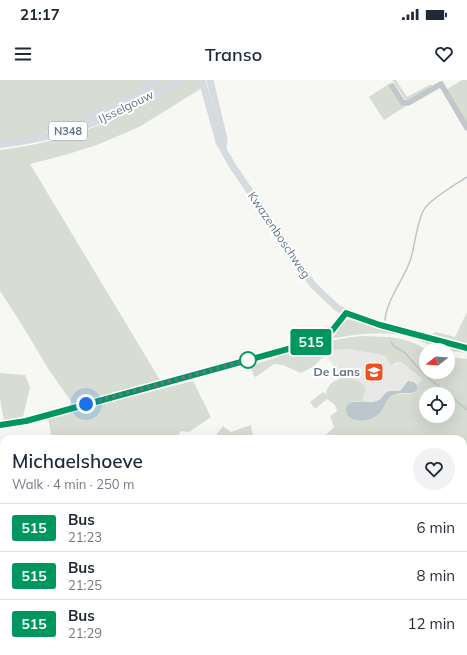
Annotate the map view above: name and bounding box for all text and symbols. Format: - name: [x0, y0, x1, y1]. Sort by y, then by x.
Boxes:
- text: 21:17: [20, 5, 60, 24]
- icon: menu: [12, 43, 34, 65]
- text: Transo: [205, 43, 262, 66]
- icon: heart: [433, 43, 455, 65]
- street label: IJsselgouw: [96, 86, 156, 126]
- road number: N348: [49, 122, 87, 140]
- street label: Kwazenboschweg: [245, 188, 314, 281]
- line badge: 515: [288, 329, 334, 355]
- text: 515: [298, 333, 324, 351]
- north arrow: [419, 343, 455, 379]
- map controls: [419, 343, 455, 423]
- unlabelled marker: [239, 351, 257, 369]
- school or university icon: De Lans: [363, 361, 385, 383]
- place label: De Lans: [314, 364, 360, 379]
- button: locate: [419, 387, 455, 423]
- your location: [76, 394, 96, 414]
- button: heart: [413, 448, 455, 490]
- text: Michaelshoeve: [12, 449, 143, 473]
- text: Walk · 4 min · 250 m: [12, 476, 134, 492]
- text: Bus: [68, 510, 95, 529]
- text: 6 min: [417, 518, 455, 537]
- text: 515: [21, 519, 47, 537]
- text: 21:23: [68, 529, 102, 545]
- text: Bus: [68, 558, 95, 577]
- text: 8 min: [417, 566, 455, 585]
- text: 515: [21, 567, 47, 585]
- text: 21:25: [68, 577, 102, 593]
- text: Bus: [68, 606, 95, 625]
- text: 12 min: [408, 614, 455, 633]
- text: 515: [21, 615, 47, 633]
- text: 21:29: [68, 625, 102, 641]

